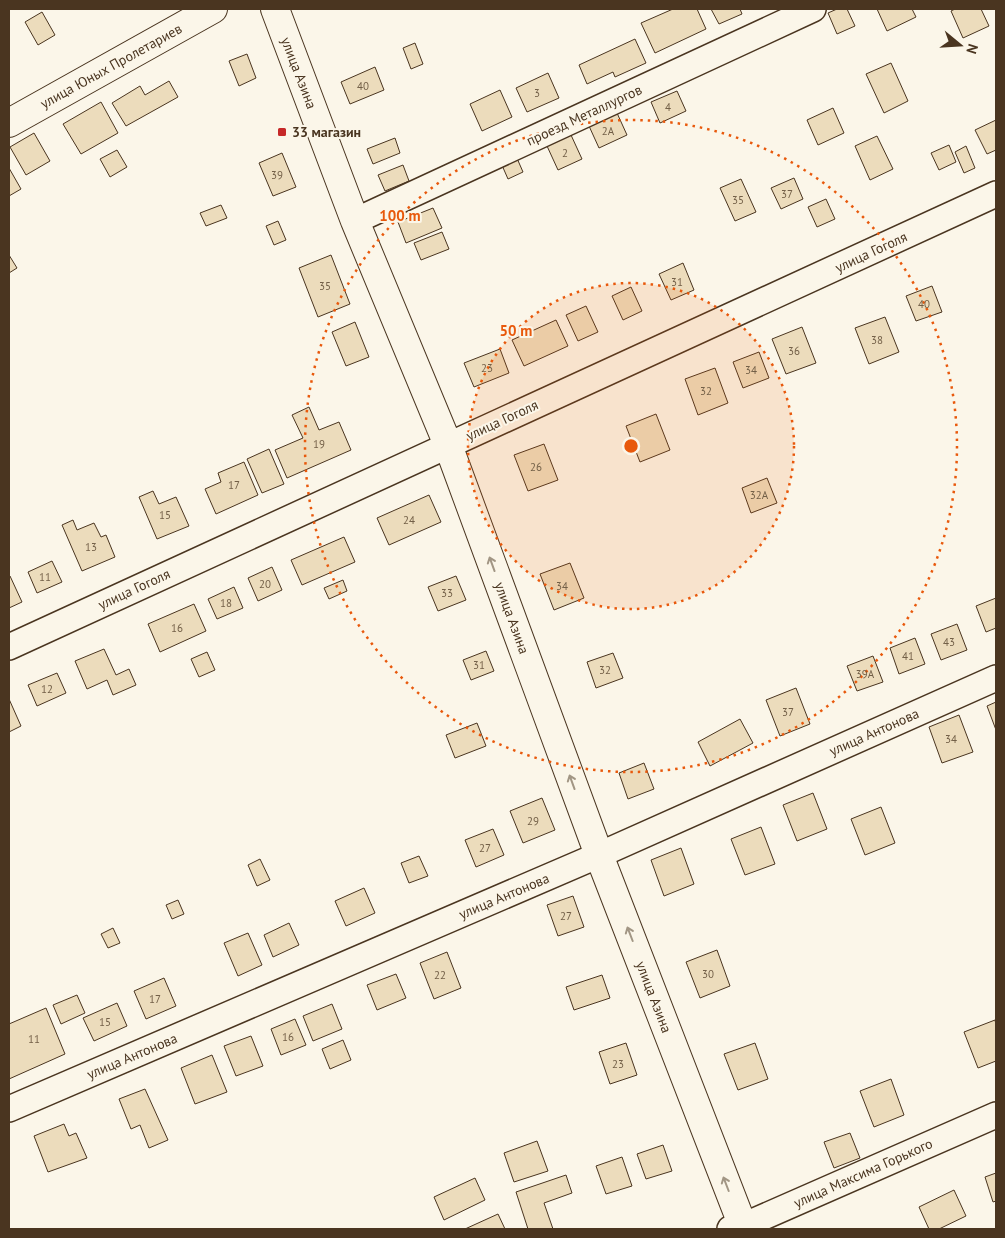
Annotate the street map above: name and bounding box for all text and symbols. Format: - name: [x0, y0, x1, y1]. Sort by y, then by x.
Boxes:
- street label: улица Юных Пролетариев: [37, 19, 185, 113]
- north arrow: [935, 20, 985, 70]
- street label: улица Азина: [277, 35, 321, 111]
- text: N: [962, 42, 982, 56]
- house number: 40: [357, 79, 369, 93]
- street label: проезд Металлургов: [523, 80, 645, 150]
- house number: 3: [534, 86, 540, 100]
- house number: 4: [665, 100, 671, 114]
- place label: 33 магазин: [292, 123, 361, 141]
- house number: 2А: [602, 124, 615, 138]
- marker: 33 магазин: [276, 126, 288, 138]
- house number: 2: [562, 146, 568, 160]
- house number: 39: [271, 168, 283, 182]
- house number: 37: [781, 187, 793, 201]
- house number: 35: [732, 193, 744, 207]
- text: 100 m: [379, 206, 421, 225]
- street label: улица Гоголя: [832, 227, 910, 277]
- house number: 31: [671, 275, 683, 289]
- house number: 35: [319, 279, 331, 293]
- house number: 40: [918, 297, 930, 311]
- text: 50 m: [500, 321, 532, 340]
- house number: 38: [871, 333, 883, 347]
- house number: 36: [788, 344, 800, 358]
- house number: 23: [481, 361, 493, 375]
- house number: 34: [745, 363, 757, 377]
- house number: 32: [700, 384, 712, 398]
- street label: улица Гоголя: [463, 395, 541, 445]
- house number: 19: [313, 437, 325, 451]
- centre of rings: [622, 437, 640, 455]
- house number: 26: [530, 460, 542, 474]
- house number: 17: [228, 478, 240, 492]
- house number: 32А: [750, 488, 769, 502]
- house number: 15: [159, 508, 171, 522]
- house number: 24: [403, 513, 415, 527]
- house number: 13: [85, 540, 97, 554]
- one-way arrow: [487, 557, 496, 572]
- street label: улица Гоголя: [95, 564, 173, 614]
- house number: 11: [39, 570, 51, 584]
- house number: 20: [259, 577, 271, 591]
- street label: улица Азина: [491, 579, 533, 657]
- house number: 34: [556, 579, 568, 593]
- house number: 33: [441, 586, 453, 600]
- house number: 18: [220, 596, 232, 610]
- house number: 16: [171, 621, 183, 635]
- house number: 43: [943, 635, 955, 649]
- house number: 41: [902, 649, 914, 663]
- house number: 31: [473, 658, 485, 672]
- house number: 32: [599, 663, 611, 677]
- house number: 39А: [856, 667, 875, 681]
- house number: 12: [41, 682, 53, 696]
- street label: улица Антонова: [826, 704, 922, 760]
- house number: 37: [782, 705, 794, 719]
- house number: 34: [945, 732, 957, 746]
- one-way arrow: [567, 775, 576, 791]
- house number: 29: [527, 814, 539, 828]
- house number: 27: [479, 841, 491, 855]
- street label: улица Антонова: [456, 869, 552, 923]
- house number: 27: [560, 909, 572, 923]
- one-way arrow: [625, 927, 634, 943]
- street label: улица Азина: [632, 959, 676, 1035]
- house number: 30: [702, 967, 714, 981]
- house number: 22: [434, 968, 446, 982]
- house number: 17: [149, 992, 161, 1006]
- house number: 15: [99, 1015, 111, 1029]
- street label: улица Антонова: [84, 1029, 180, 1083]
- house number: 16: [282, 1030, 294, 1044]
- house number: 11: [28, 1032, 40, 1046]
- house number: 23: [612, 1057, 624, 1071]
- street label: улица Максима Горького: [791, 1134, 935, 1212]
- one-way arrow: [721, 1177, 731, 1192]

